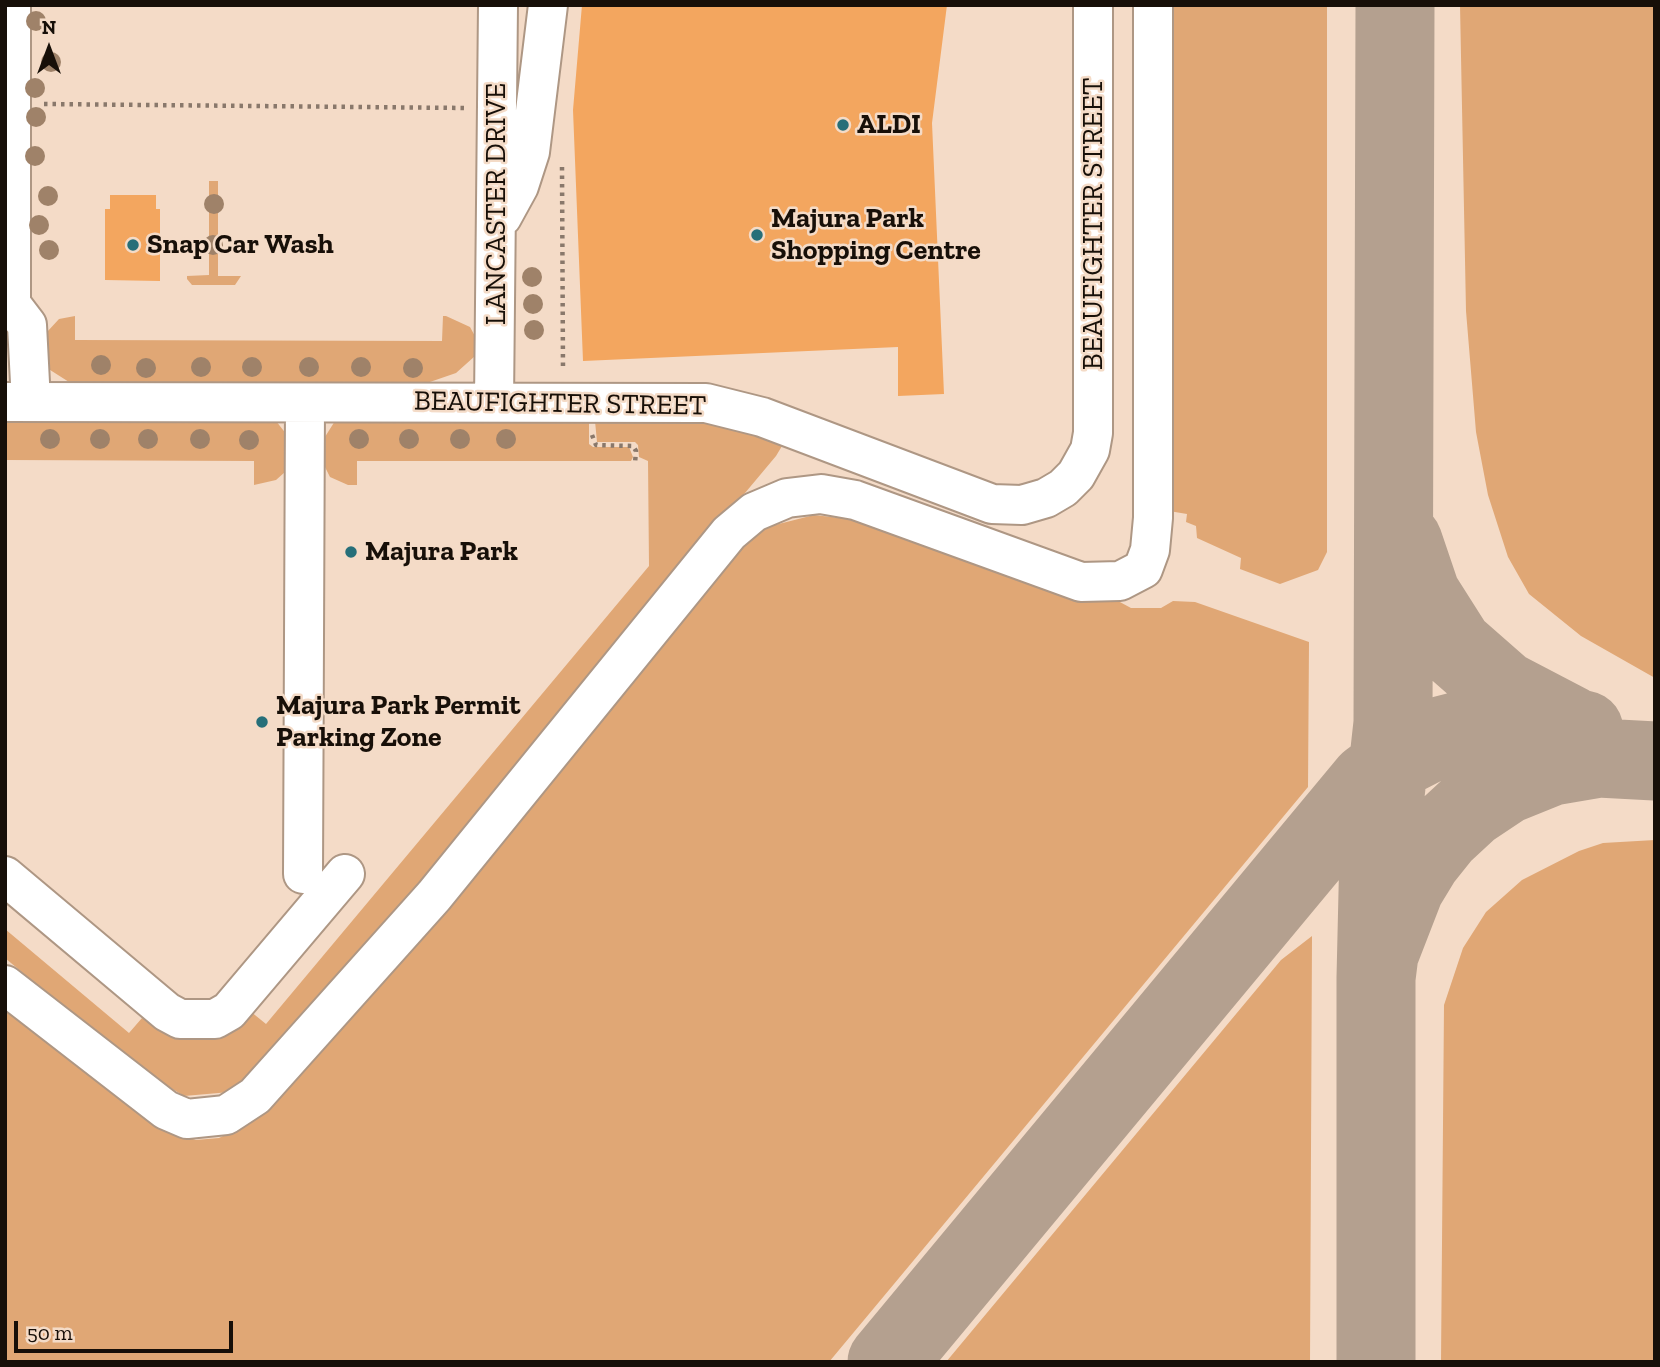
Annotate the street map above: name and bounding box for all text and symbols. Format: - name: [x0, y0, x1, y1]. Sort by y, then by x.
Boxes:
- north arrow: [14, 14, 84, 84]
- text: N: [42, 16, 56, 39]
- street label: BEAUFIGHTER STREET: [1077, 78, 1111, 370]
- street label: LANCASTER DRIVE: [480, 83, 514, 325]
- place label: ALDI: [857, 108, 921, 142]
- marker: ALDI: [835, 117, 851, 133]
- place label: Majura Park Shopping Centre: [771, 202, 981, 268]
- marker: Majura Park Shopping Centre: [749, 227, 765, 243]
- place label: Snap Car Wash: [147, 228, 334, 262]
- marker: Snap Car Wash: [125, 237, 141, 253]
- street label: BEAUFIGHTER STREET: [413, 385, 707, 423]
- place label: Majura Park: [365, 535, 518, 569]
- marker: Majura Park: [343, 544, 359, 560]
- place label: Majura Park Permit Parking Zone: [276, 689, 520, 755]
- marker: Majura Park Permit Parking Zone: [254, 714, 270, 730]
- scale bar: [18, 1308, 236, 1352]
- text: 50 m: [27, 1320, 73, 1345]

